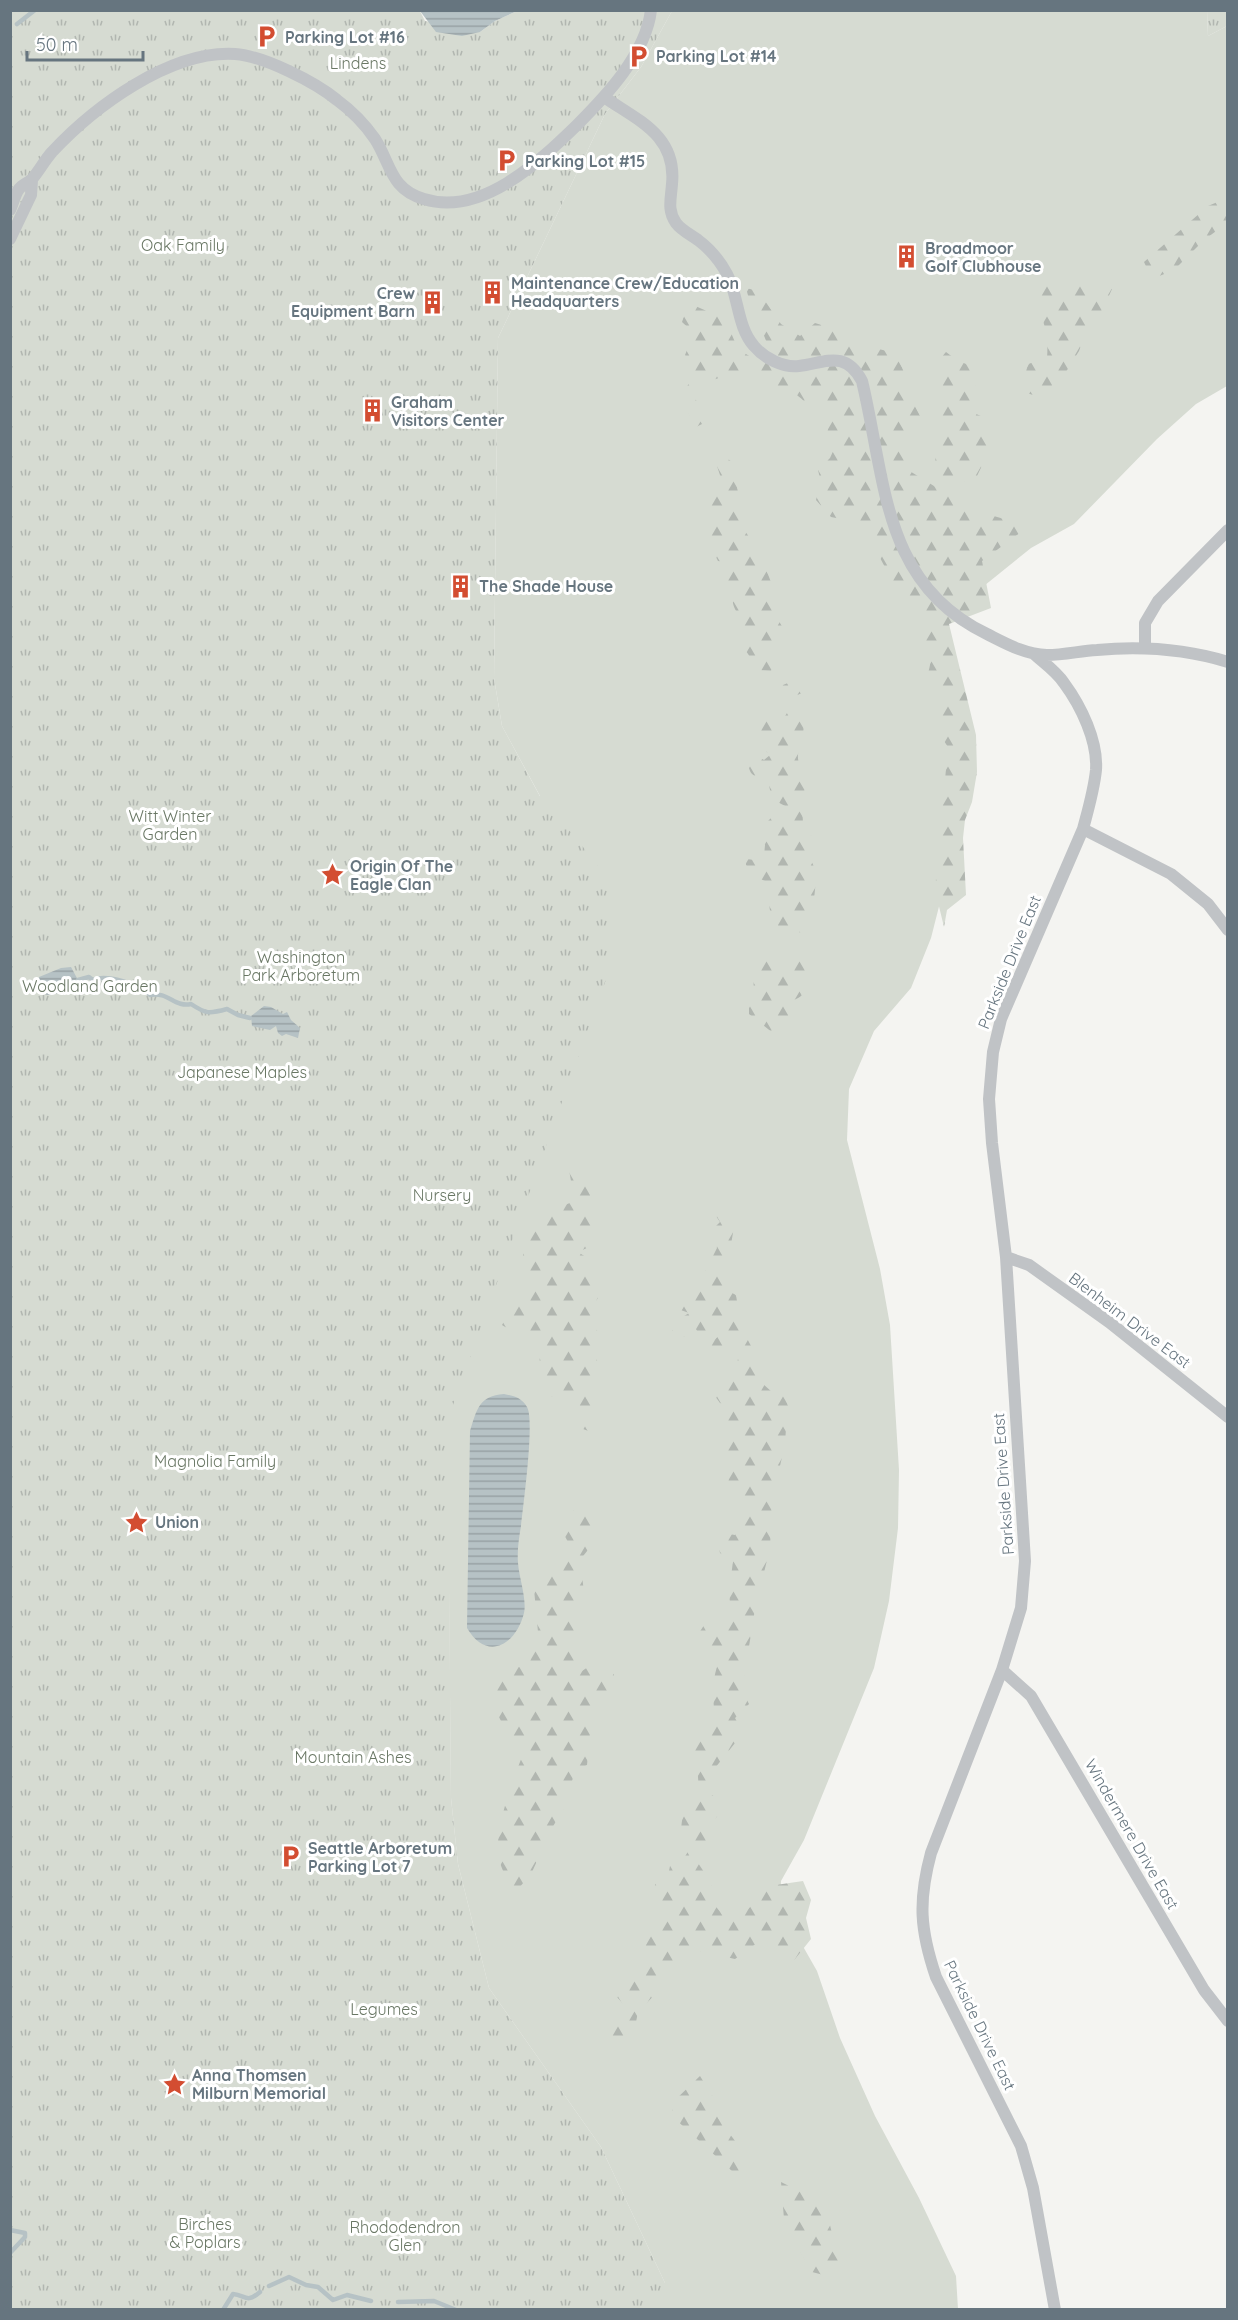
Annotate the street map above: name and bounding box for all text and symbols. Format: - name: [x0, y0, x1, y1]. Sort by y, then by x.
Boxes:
- scale bar: [27, 24, 142, 62]
- parking icon: Parking Lot #16: [254, 24, 280, 50]
- place label: Parking Lot #16: [285, 27, 405, 47]
- text: 50 m: [36, 33, 78, 56]
- parking icon: Parking Lot #14: [625, 43, 651, 69]
- place label: Parking Lot #14: [656, 46, 777, 66]
- park label: Lindens: [330, 53, 386, 73]
- parking icon: Parking Lot #15: [494, 148, 520, 174]
- place label: Parking Lot #15: [525, 151, 645, 171]
- park label: Oak Family: [141, 235, 225, 255]
- place label: Broadmoor Golf Clubhouse: [925, 238, 1042, 276]
- building icon: Broadmoor Golf Clubhouse: [894, 244, 920, 270]
- place label: Maintenance Crew/Education Headquarters: [511, 273, 739, 311]
- building icon: Maintenance Crew/Education Headquarters: [480, 279, 506, 305]
- place label: Crew Equipment Barn: [291, 283, 415, 321]
- building icon: Crew Equipment Barn: [420, 289, 446, 315]
- place label: Graham Visitors Center: [391, 392, 505, 430]
- building icon: Graham Visitors Center: [360, 398, 386, 424]
- building icon: The Shade House: [448, 573, 474, 599]
- place label: The Shade House: [479, 576, 613, 596]
- park label: Witt Winter Garden: [129, 806, 211, 844]
- place label: Origin Of The Eagle Clan: [350, 856, 453, 894]
- place icon: Origin Of The Eagle Clan: [319, 862, 345, 888]
- street label: Parkside Drive East: [973, 892, 1045, 1032]
- park label: Washington Park Arboretum: [242, 947, 360, 985]
- park label: Woodland Garden: [22, 976, 158, 996]
- park label: Japanese Maples: [177, 1062, 307, 1082]
- park label: Nursery: [413, 1185, 471, 1205]
- street label: Blenheim Drive East: [1065, 1268, 1195, 1372]
- street label: Parkside Drive East: [988, 1412, 1018, 1556]
- park label: Magnolia Family: [154, 1451, 276, 1471]
- place icon: Union: [124, 1509, 150, 1535]
- place label: Union: [155, 1512, 199, 1532]
- park label: Mountain Ashes: [295, 1747, 411, 1767]
- street label: Windermere Drive East: [1081, 1755, 1183, 1913]
- place label: Seattle Arboretum Parking Lot 7: [308, 1838, 452, 1876]
- parking icon: Seattle Arboretum Parking Lot 7: [277, 1844, 303, 1870]
- street label: Parkside Drive East: [940, 1957, 1020, 2093]
- park label: Legumes: [350, 1999, 418, 2019]
- place label: Anna Thomsen Milburn Memorial: [192, 2065, 326, 2103]
- place icon: Anna Thomsen Milburn Memorial: [161, 2071, 187, 2097]
- park label: Birches & Poplars: [169, 2214, 241, 2252]
- park label: Rhododendron Glen: [349, 2217, 461, 2255]

